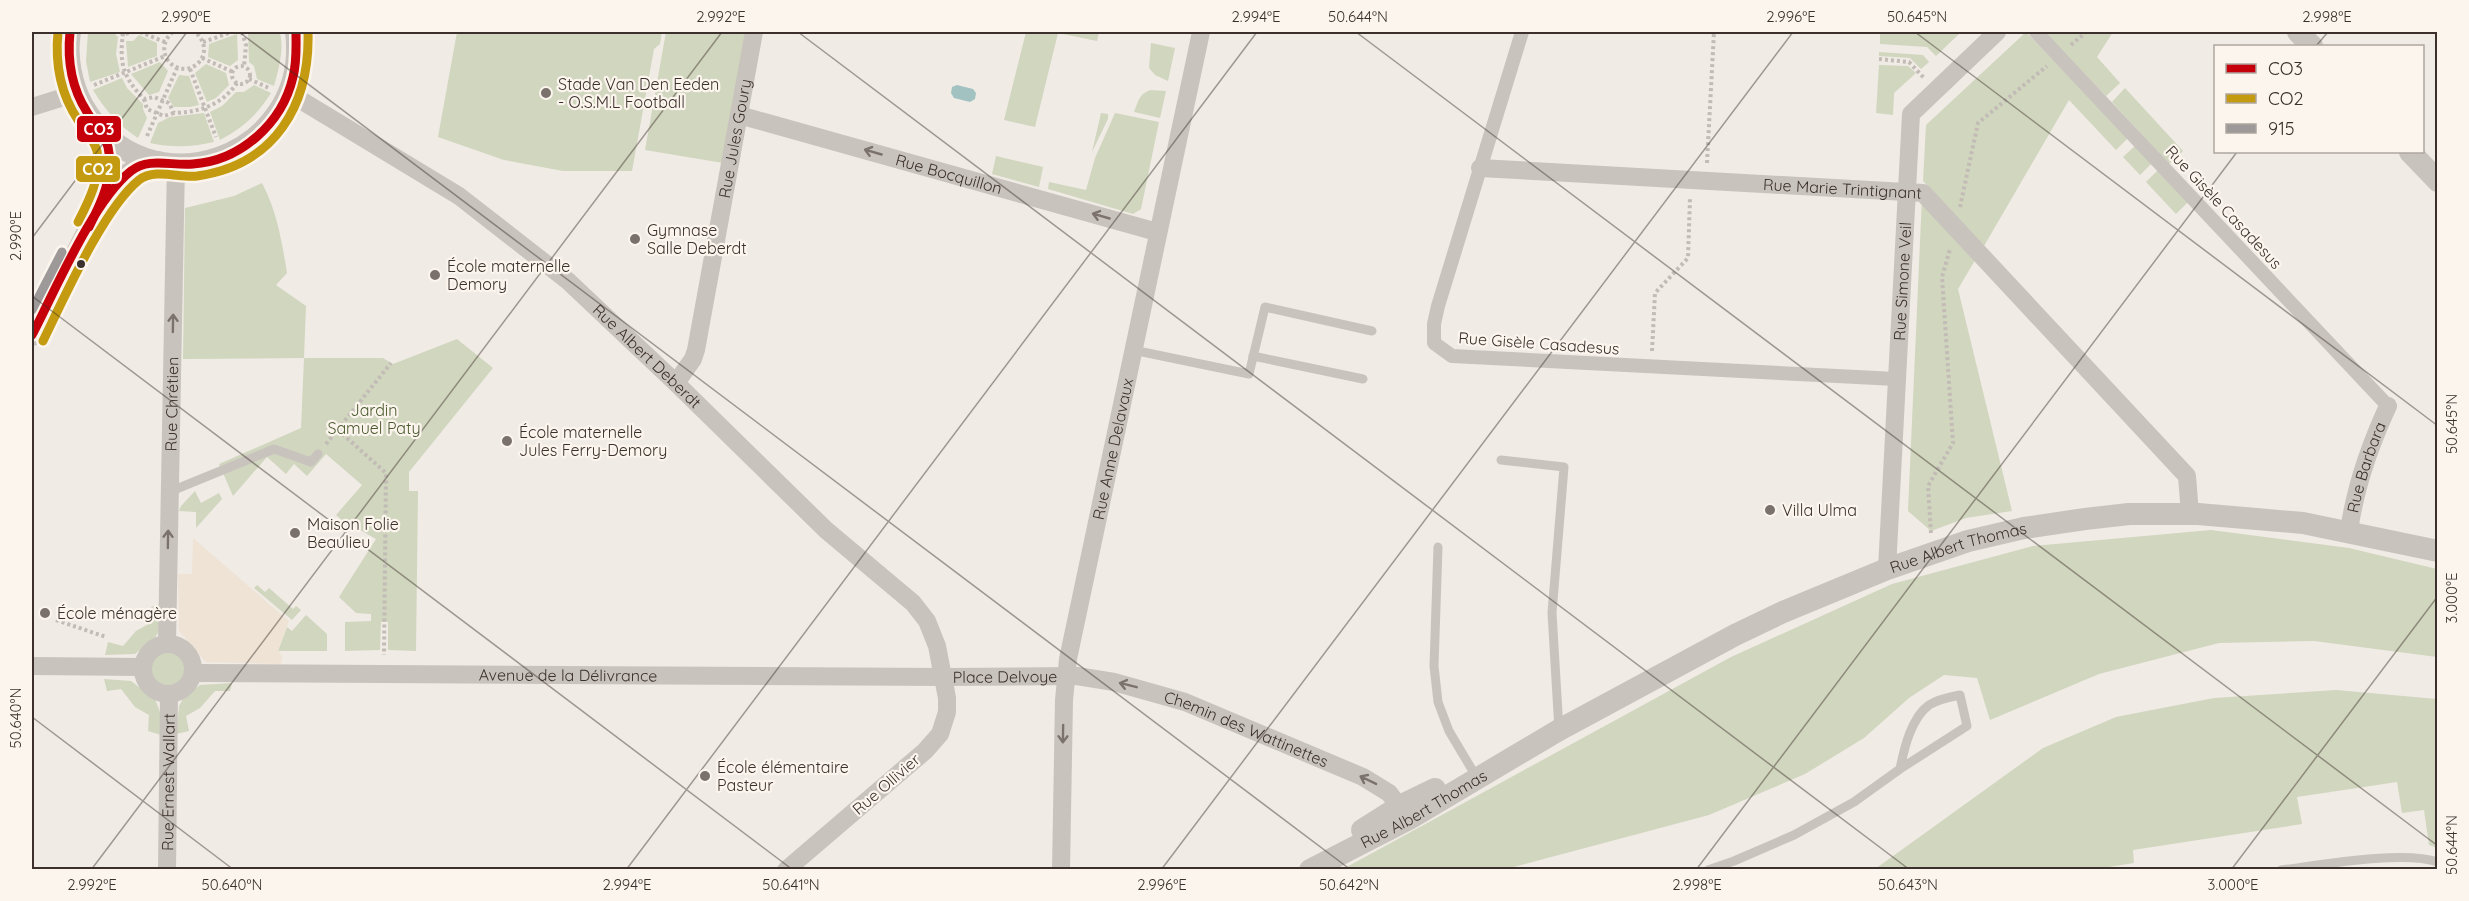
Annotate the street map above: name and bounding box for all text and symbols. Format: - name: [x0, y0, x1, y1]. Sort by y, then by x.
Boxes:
- text: 2.990°E: [161, 7, 211, 26]
- text: 2.992°E: [696, 7, 746, 26]
- text: 2.994°E: [1231, 7, 1281, 26]
- text: 50.644°N: [1328, 7, 1388, 26]
- text: 2.996°E: [1766, 7, 1816, 26]
- text: 50.645°N: [1887, 7, 1947, 26]
- text: 2.998°E: [2302, 7, 2352, 26]
- legend: [2214, 45, 2424, 153]
- text: CO3: [2268, 57, 2303, 80]
- place label: Stade Van Den Eeden - O.S.M.L Football: [558, 74, 719, 112]
- street label: Rue Jules Goury: [714, 77, 755, 200]
- marker: Stade Van Den Eeden - O.S.M.L Football: [539, 86, 553, 100]
- text: CO2: [2268, 87, 2304, 110]
- line badge: CO3: [76, 115, 122, 143]
- text: 915: [2268, 117, 2295, 140]
- text: CO3: [84, 119, 114, 139]
- street label: Rue Gisèle Casadesus: [2162, 141, 2286, 273]
- one-way arrow: [864, 146, 883, 158]
- street label: Rue Bocquillon: [893, 149, 1005, 198]
- line badge: CO2: [75, 155, 121, 183]
- text: CO2: [82, 159, 114, 179]
- street label: Rue Marie Trintignant: [1762, 174, 1922, 203]
- one-way arrow: [1092, 210, 1111, 221]
- text: 2.990°E: [6, 211, 25, 261]
- place label: Gymnase Salle Deberdt: [647, 220, 747, 258]
- street label: Rue Simone Veil: [1889, 221, 1915, 341]
- marker: Gymnase Salle Deberdt: [628, 232, 642, 246]
- place label: École maternelle Demory: [447, 256, 570, 294]
- unlabelled marker: [75, 258, 87, 270]
- marker: École maternelle Demory: [428, 268, 442, 282]
- street label: Rue Albert Deberdt: [589, 300, 706, 412]
- one-way arrow: [167, 314, 178, 334]
- street label: Rue Gisèle Casadesus: [1458, 327, 1620, 359]
- street label: Rue Chrétien: [161, 357, 182, 452]
- street label: Rue Anne Delavaux: [1088, 376, 1137, 521]
- text: 50.645°N: [2442, 394, 2461, 454]
- park label: Jardin Samuel Paty: [327, 400, 421, 438]
- street label: Rue Barbara: [2342, 419, 2390, 515]
- place label: École maternelle Jules Ferry-Demory: [519, 422, 667, 460]
- marker: École maternelle Jules Ferry-Demory: [500, 434, 514, 448]
- place label: Villa Ulma: [1782, 500, 1857, 520]
- marker: Villa Ulma: [1763, 503, 1777, 517]
- place label: Maison Folie Beaulieu: [307, 514, 399, 552]
- street label: Rue Albert Thomas: [1887, 518, 2029, 577]
- marker: Maison Folie Beaulieu: [288, 526, 302, 540]
- one-way arrow: [162, 530, 174, 550]
- text: 3.000°E: [2442, 573, 2461, 623]
- place label: École ménagère: [57, 603, 177, 623]
- marker: École ménagère: [38, 606, 52, 620]
- street label: Avenue de la Délivrance: [479, 665, 657, 685]
- street label: Place Delvoye: [953, 666, 1057, 687]
- one-way arrow: [1119, 679, 1138, 691]
- street label: Chemin des Wattinettes: [1162, 687, 1331, 771]
- text: 50.640°N: [6, 688, 25, 748]
- street label: Rue Ernest Wallart: [157, 713, 179, 851]
- one-way arrow: [1058, 724, 1069, 744]
- street label: Rue Ollivier: [848, 749, 924, 819]
- place label: École élémentaire Pasteur: [717, 757, 849, 795]
- street label: Rue Albert Thomas: [1357, 765, 1490, 852]
- marker: École élémentaire Pasteur: [698, 769, 712, 783]
- one-way arrow: [1359, 773, 1377, 785]
- text: 50.644°N: [2442, 815, 2461, 875]
- text: 2.992°E: [67, 875, 117, 894]
- text: 50.640°N: [202, 875, 262, 894]
- text: 2.994°E: [602, 875, 652, 894]
- text: 50.641°N: [762, 875, 820, 894]
- text: 2.996°E: [1137, 875, 1187, 894]
- text: 50.642°N: [1319, 875, 1379, 894]
- text: 2.998°E: [1672, 875, 1722, 894]
- text: 50.643°N: [1878, 875, 1938, 894]
- text: 3.000°E: [2208, 875, 2258, 894]

